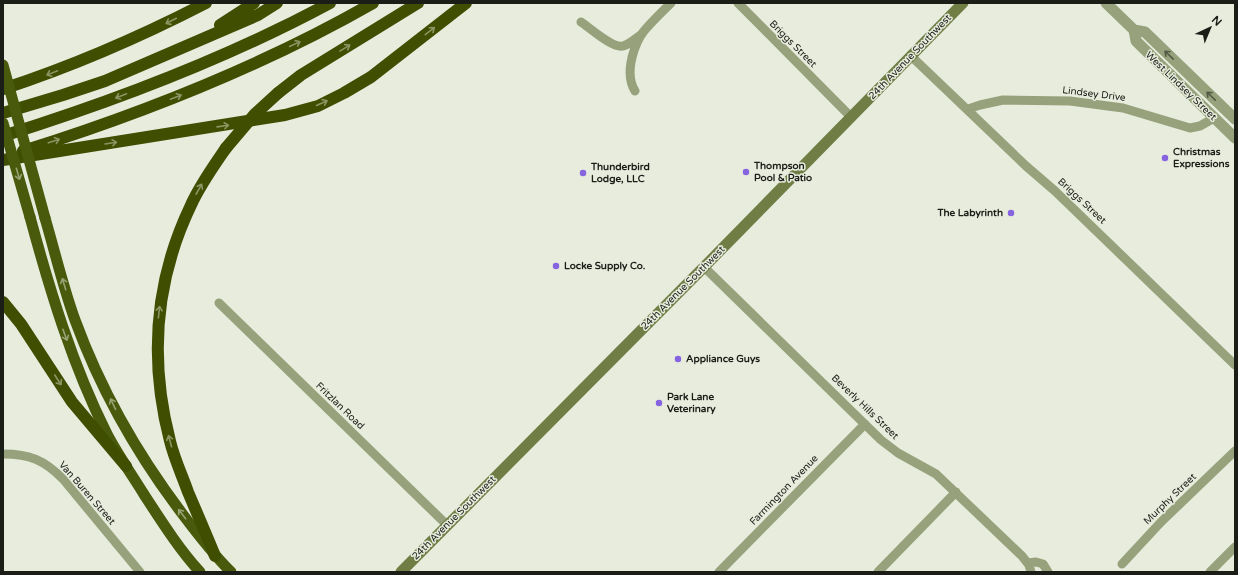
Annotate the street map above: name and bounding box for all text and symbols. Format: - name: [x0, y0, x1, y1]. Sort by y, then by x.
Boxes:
- north arrow: [1190, 8, 1230, 48]
- street label: 24th Avenue Southwest: [866, 12, 954, 102]
- text: N: [1209, 13, 1224, 29]
- one-way arrow: [165, 18, 177, 25]
- street label: Briggs Street: [767, 18, 819, 70]
- one-way arrow: [424, 27, 435, 36]
- one-way arrow: [288, 40, 300, 48]
- one-way arrow: [339, 43, 351, 51]
- street label: West Lindsey Street: [1143, 49, 1219, 123]
- one-way arrow: [1164, 51, 1174, 60]
- one-way arrow: [46, 69, 58, 77]
- street label: Lindsey Drive: [1062, 84, 1127, 104]
- one-way arrow: [1206, 91, 1216, 101]
- one-way arrow: [116, 92, 128, 100]
- one-way arrow: [169, 93, 181, 101]
- one-way arrow: [316, 99, 328, 106]
- one-way arrow: [216, 122, 229, 130]
- one-way arrow: [47, 137, 60, 144]
- one-way arrow: [104, 139, 117, 147]
- place label: Christmas Expressions: [1173, 146, 1230, 170]
- marker: Christmas Expressions: [1160, 153, 1170, 163]
- place label: Thompson Pool & Patio: [753, 160, 812, 184]
- place label: Thunderbird Lodge, LLC: [590, 161, 650, 185]
- marker: Thompson Pool & Patio: [741, 167, 751, 177]
- one-way arrow: [14, 168, 22, 181]
- marker: Thunderbird Lodge, LLC: [578, 168, 588, 178]
- street label: Briggs Street: [1055, 176, 1109, 227]
- one-way arrow: [196, 183, 204, 195]
- place label: The Labyrinth: [936, 207, 1003, 219]
- marker: The Labyrinth: [1006, 208, 1016, 218]
- street label: 24th Avenue Southwest: [639, 243, 728, 332]
- place label: Locke Supply Co.: [564, 260, 646, 272]
- marker: Locke Supply Co.: [551, 261, 561, 271]
- one-way arrow: [60, 278, 67, 291]
- one-way arrow: [156, 306, 163, 319]
- one-way arrow: [61, 328, 69, 340]
- place label: Appliance Guys: [686, 353, 760, 365]
- marker: Appliance Guys: [673, 354, 683, 364]
- street label: Beverly Hills Street: [829, 372, 901, 442]
- one-way arrow: [54, 374, 62, 385]
- street label: Fritzlan Road: [313, 380, 367, 432]
- place label: Park Lane Veterinary: [667, 391, 716, 415]
- marker: Park Lane Veterinary: [654, 398, 664, 408]
- one-way arrow: [109, 399, 116, 411]
- one-way arrow: [166, 435, 173, 448]
- street label: Farmington Avenue: [747, 452, 821, 528]
- street label: Van Buren Street: [56, 459, 118, 527]
- street label: Murphy Street: [1141, 471, 1199, 527]
- street label: 24th Avenue Southwest: [410, 473, 499, 562]
- one-way arrow: [178, 508, 187, 519]

